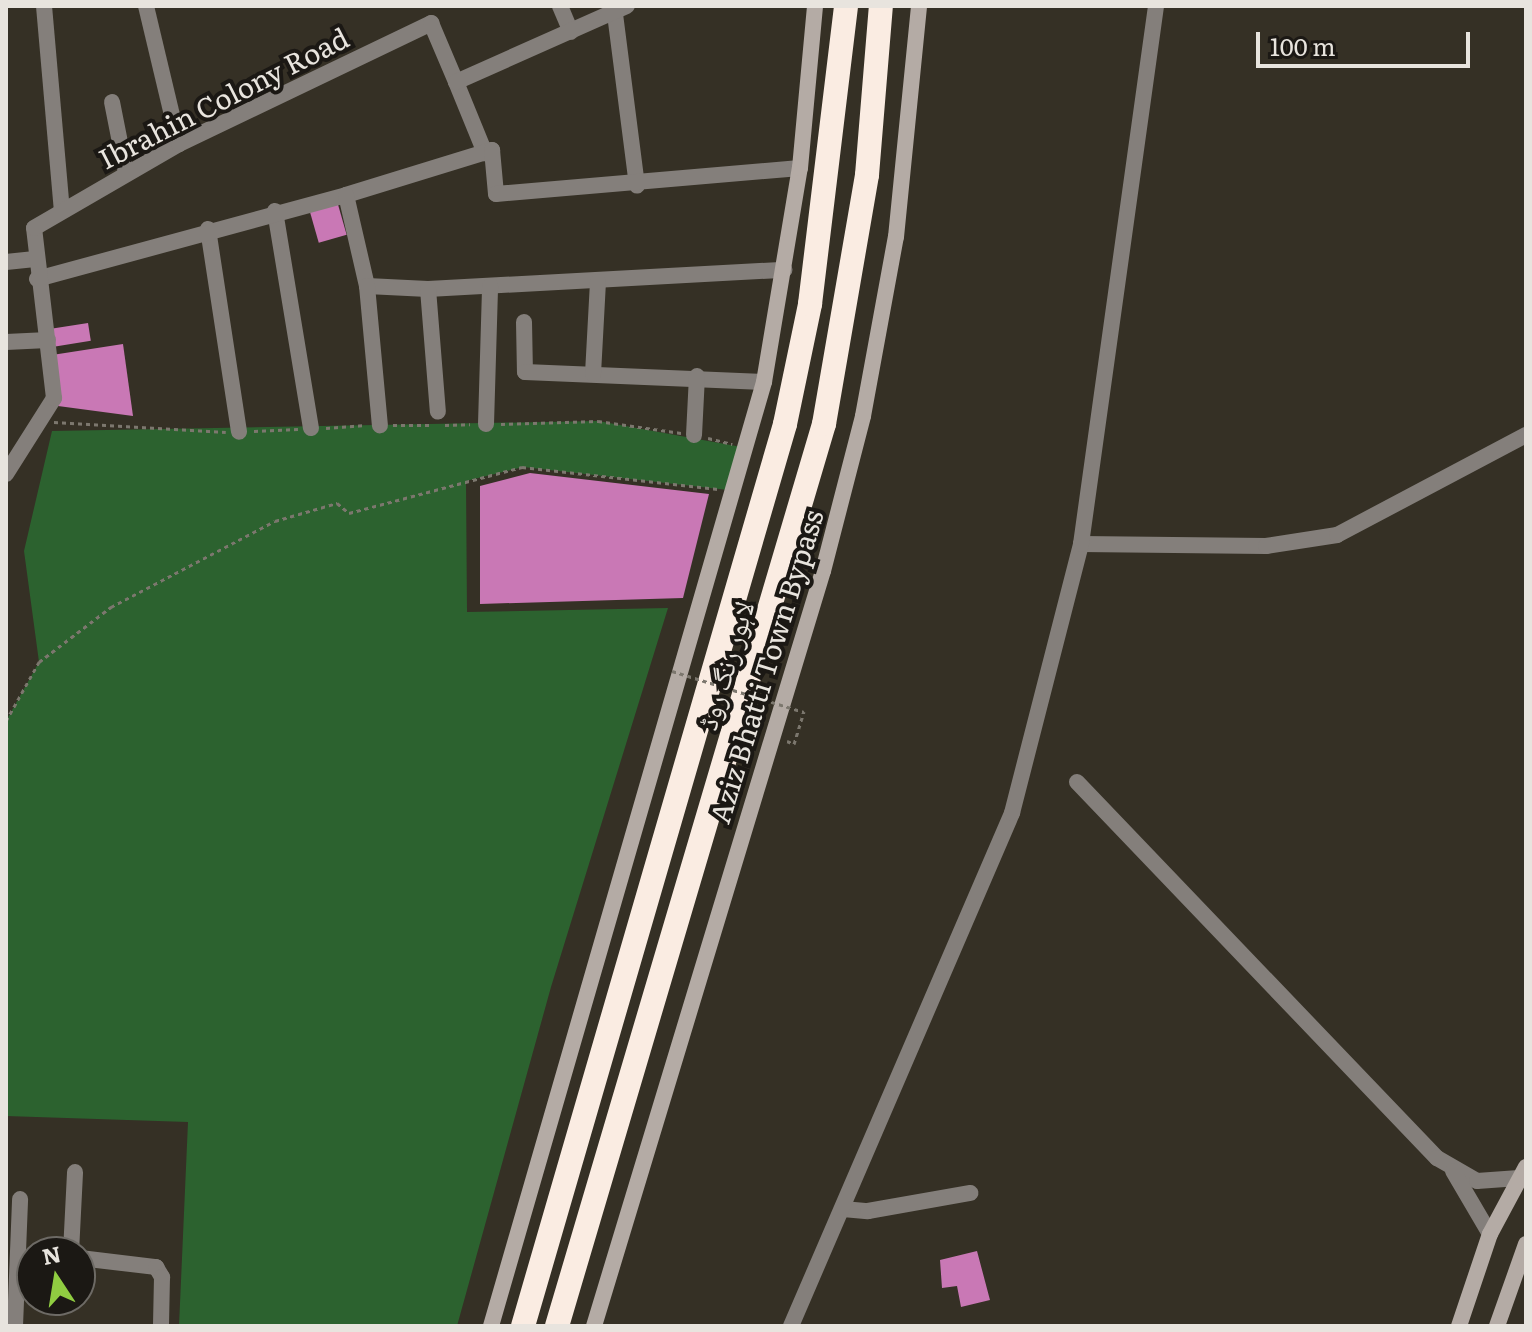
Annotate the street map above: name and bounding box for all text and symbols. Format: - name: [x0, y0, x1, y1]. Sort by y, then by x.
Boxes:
- scale bar: [1260, 16, 1474, 66]
- street label: Ibrahin Colony Road: [92, 19, 354, 175]
- text: 100 m: [1270, 28, 1336, 63]
- street label: Aziz Bhatti Town Bypass: [701, 505, 829, 827]
- street label: لاہور رنگ روڈ: [688, 596, 760, 734]
- north arrow: [16, 1236, 96, 1316]
- text: N: [39, 1236, 64, 1272]

